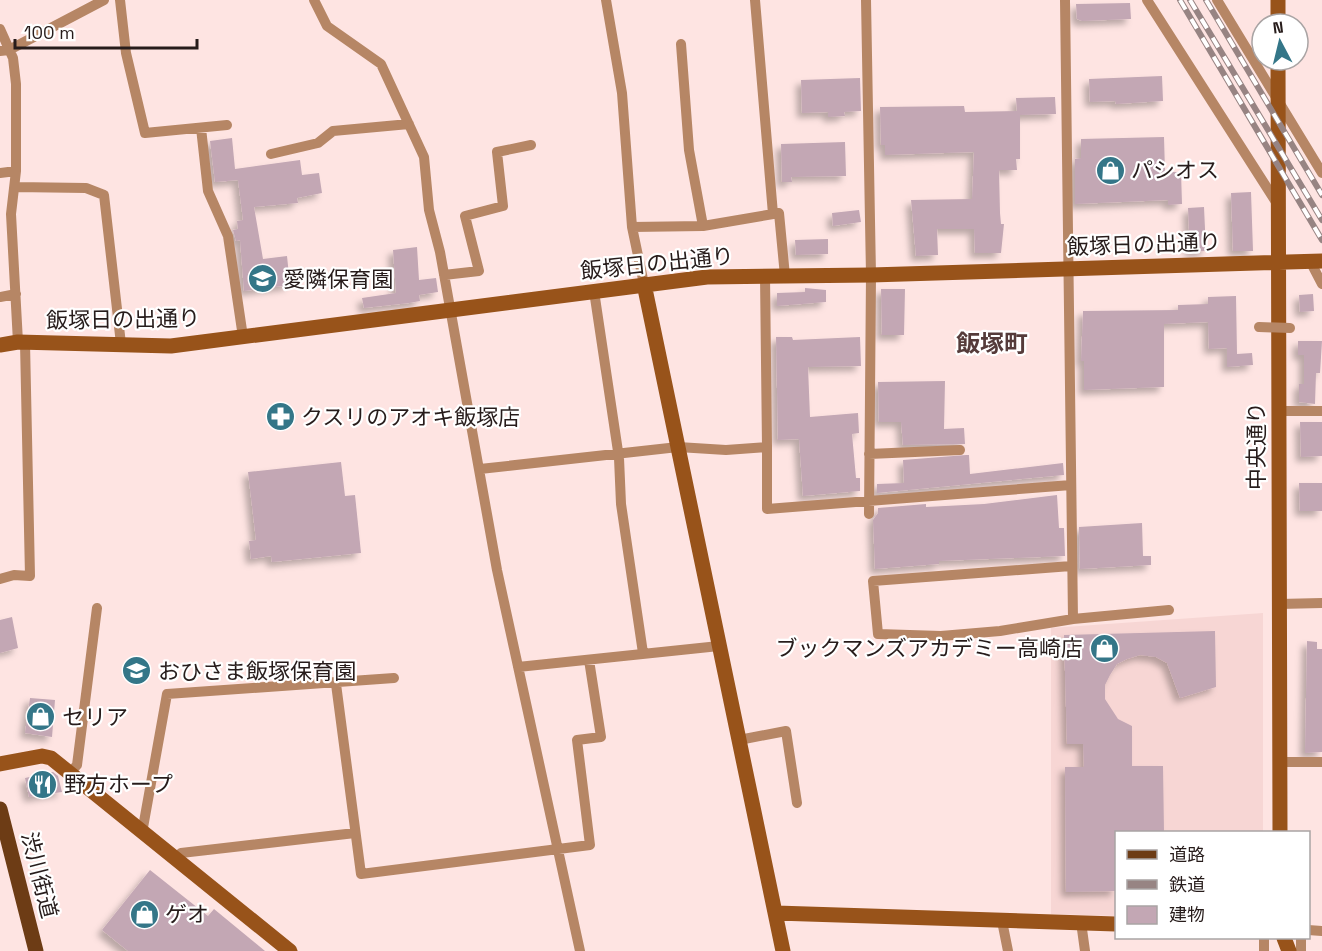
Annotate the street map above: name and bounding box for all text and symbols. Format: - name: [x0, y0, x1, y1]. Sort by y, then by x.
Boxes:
- scale bar: [15, 12, 196, 50]
- north arrow: [1250, 12, 1310, 72]
- text: N: [1272, 17, 1285, 39]
- text: 100 m: [24, 21, 75, 44]
- shop icon: パシオス: [1094, 154, 1126, 186]
- place label: パシオス: [1131, 156, 1219, 184]
- street label: 飯塚日の出通り: [1067, 227, 1221, 261]
- street label: 飯塚日の出通り: [579, 241, 735, 285]
- school or university icon: 愛隣保育園: [246, 263, 278, 295]
- place label: 愛隣保育園: [283, 265, 393, 293]
- street label: 飯塚日の出通り: [46, 304, 200, 334]
- district label: 飯塚町: [956, 328, 1028, 359]
- pharmacy icon: クスリのアオキ飯塚店: [264, 401, 296, 433]
- street label: 中央通り: [1242, 402, 1270, 490]
- place label: クスリのアオキ飯塚店: [301, 403, 520, 431]
- shop icon: ブックマンズアカデミー高崎店: [1088, 632, 1120, 664]
- place label: ブックマンズアカデミー高崎店: [775, 634, 1083, 662]
- school or university icon: おひさま飯塚保育園: [121, 655, 153, 687]
- place label: おひさま飯塚保育園: [158, 657, 356, 685]
- shop icon: セリア: [25, 701, 57, 733]
- place label: セリア: [62, 703, 128, 731]
- restaurant icon: 野方ホープ: [27, 768, 59, 800]
- place label: 野方ホープ: [64, 770, 173, 798]
- street label: 渋川街道: [16, 829, 64, 921]
- legend: [1115, 831, 1310, 939]
- text: 道路: [1169, 843, 1205, 866]
- text: 鉄道: [1169, 873, 1205, 896]
- shop icon: ゲオ: [128, 898, 160, 930]
- place label: ゲオ: [165, 900, 209, 928]
- text: 建物: [1169, 903, 1205, 926]

